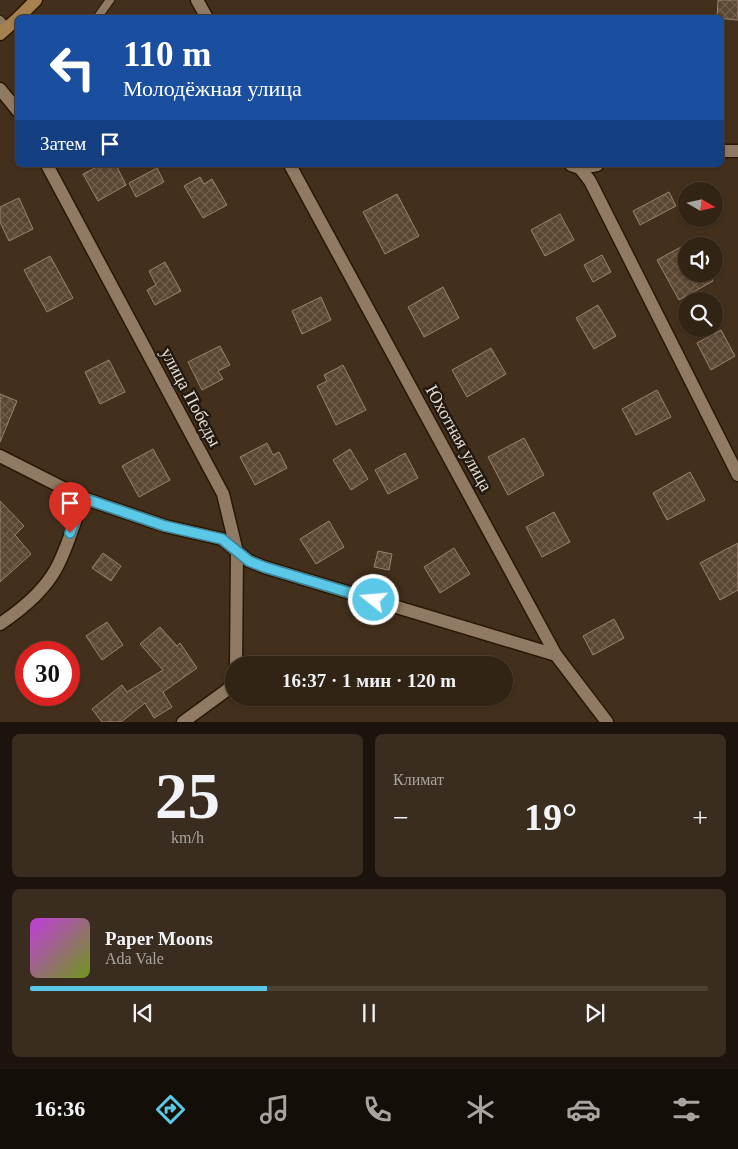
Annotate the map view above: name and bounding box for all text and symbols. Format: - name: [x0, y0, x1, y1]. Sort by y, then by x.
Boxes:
- icon: left: [40, 35, 105, 100]
- text: 110 m: [123, 35, 211, 74]
- text: Молодёжная улица: [123, 76, 302, 101]
- icon: arrive: [96, 130, 124, 158]
- text: Затем: [40, 133, 86, 154]
- north arrow: [678, 182, 722, 228]
- map controls: [678, 182, 723, 337]
- button: sound: [678, 237, 723, 282]
- button: search: [678, 292, 723, 337]
- street label: улица Победы: [157, 344, 225, 450]
- street label: Юхотная улица: [422, 381, 496, 495]
- pin: [49, 482, 91, 533]
- icon: arrive: [56, 489, 84, 517]
- position arrow: [347, 573, 399, 625]
- speed limit sign: 30: [15, 641, 80, 706]
- text: 16:37 · 1 мин · 120 m: [282, 670, 456, 691]
- text: 25: [155, 760, 220, 832]
- text: Климат: [393, 771, 444, 788]
- text: 19°: [524, 796, 577, 838]
- text: −: [393, 802, 409, 833]
- text: +: [692, 802, 708, 833]
- text: km/h: [171, 829, 204, 846]
- text: Paper Moons: [105, 928, 213, 949]
- text: Ada Vale: [105, 950, 164, 967]
- icon: previous: [129, 999, 157, 1027]
- icon: pause: [355, 999, 383, 1027]
- icon: next: [581, 999, 609, 1027]
- icon: directions: [153, 1092, 188, 1127]
- icon: music: [257, 1092, 292, 1127]
- icon: phone: [360, 1092, 395, 1127]
- icon: climate: [463, 1092, 498, 1127]
- icon: car: [566, 1092, 601, 1127]
- icon: filters: [669, 1092, 704, 1127]
- text: 16:36: [34, 1096, 85, 1121]

